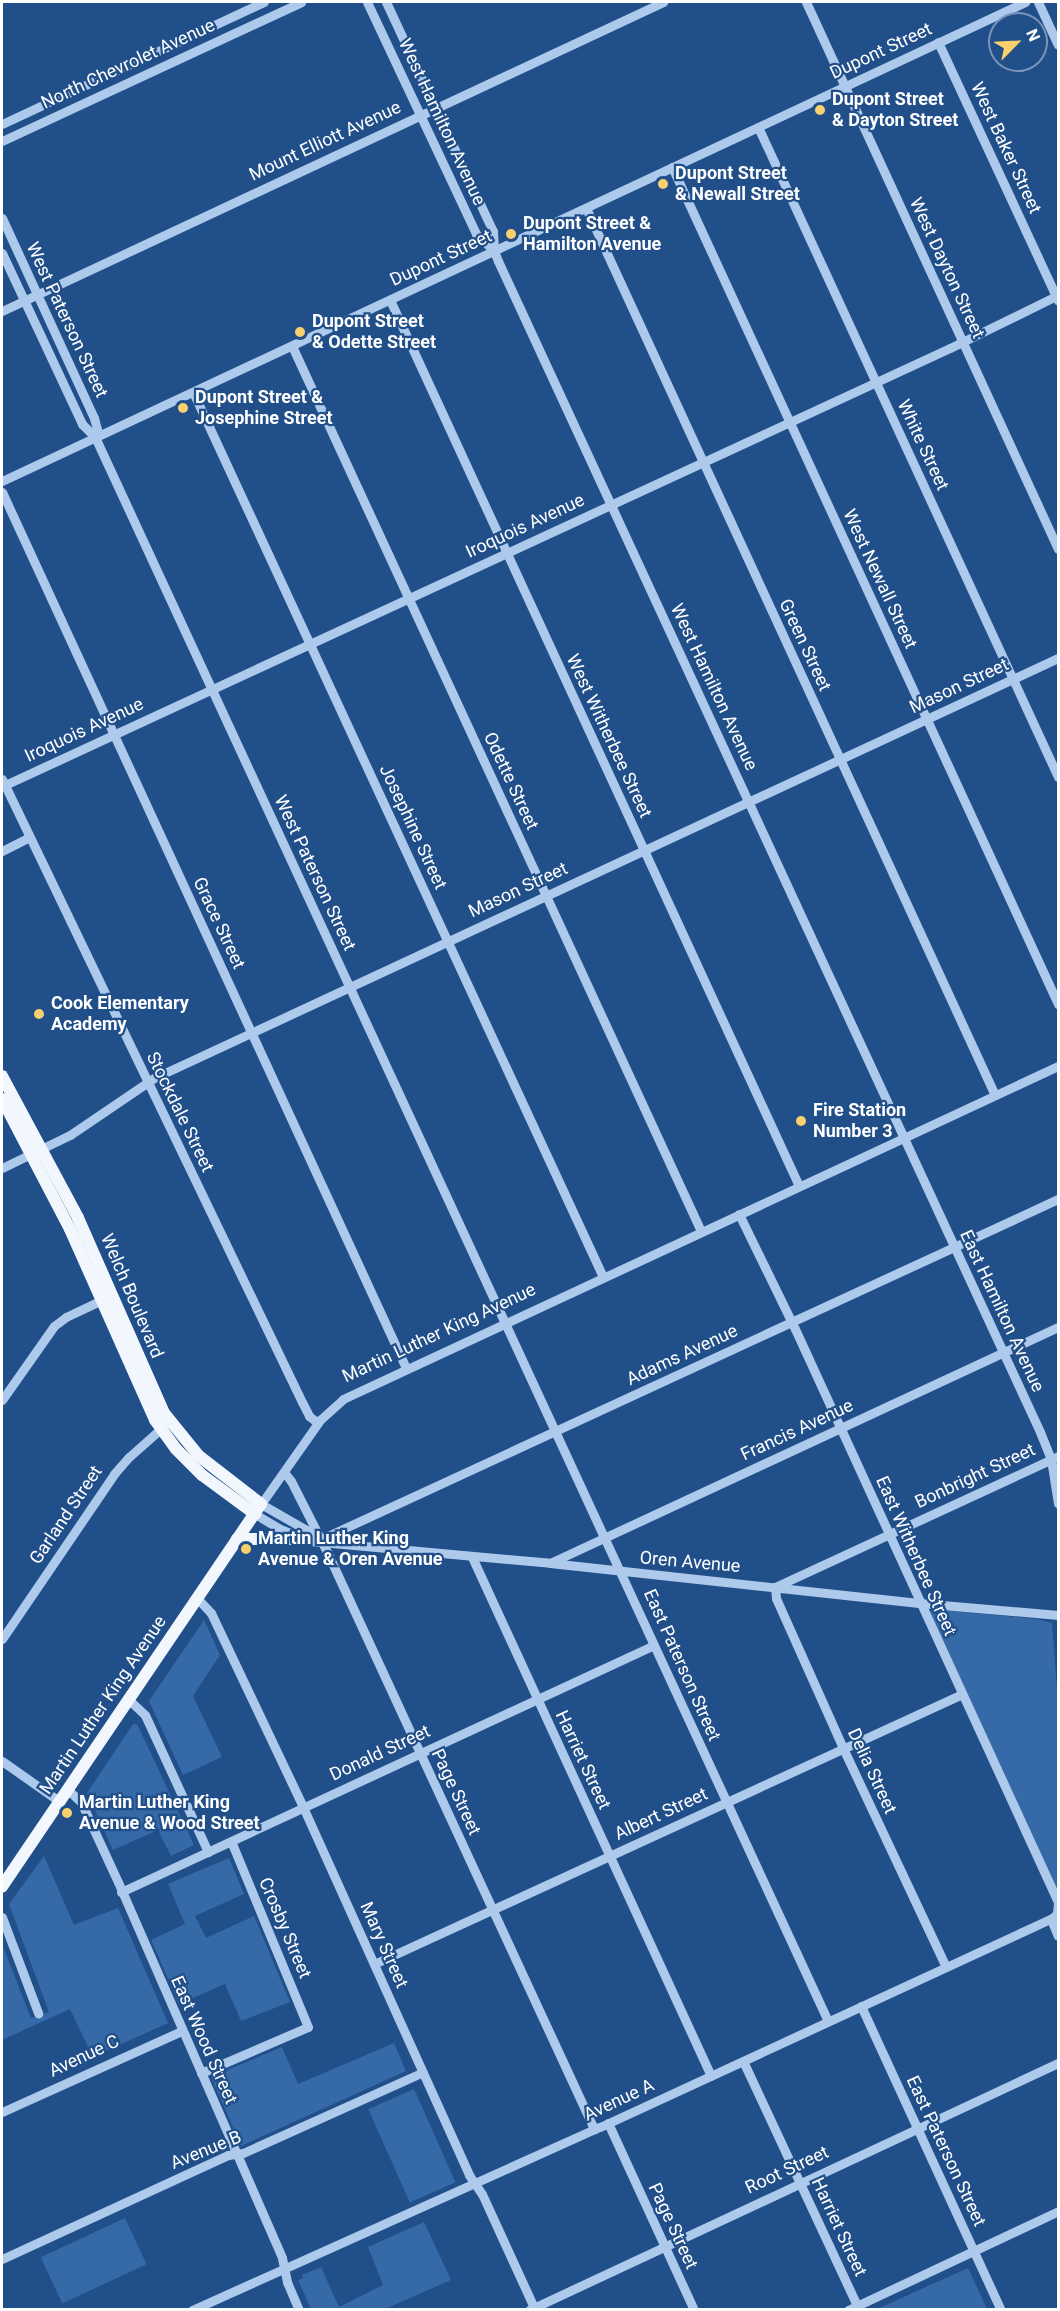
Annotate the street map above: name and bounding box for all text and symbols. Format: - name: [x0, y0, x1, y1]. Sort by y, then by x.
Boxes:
- north arrow: [988, 12, 1048, 72]
- street label: North Chevrolet Avenue: [38, 14, 218, 114]
- street label: Dupont Street: [827, 18, 935, 84]
- text: N: [1022, 26, 1044, 44]
- street label: West Hamilton Avenue: [394, 35, 490, 209]
- street label: West Baker Street: [966, 79, 1046, 217]
- place label: Dupont Street & Dayton Street: [832, 89, 958, 132]
- street label: Mount Elliott Avenue: [246, 96, 404, 186]
- marker: Dupont Street & Dayton Street: [813, 103, 827, 117]
- place label: Dupont Street & Newall Street: [675, 163, 800, 206]
- marker: Dupont Street & Newall Street: [656, 177, 670, 191]
- street label: West Dayton Street: [905, 194, 989, 342]
- place label: Dupont Street & Hamilton Avenue: [523, 213, 661, 256]
- street label: Dupont Street: [387, 225, 495, 291]
- marker: Dupont Street & Hamilton Avenue: [504, 227, 518, 241]
- street label: West Paterson Street: [22, 239, 112, 401]
- place label: Dupont Street & Odette Street: [312, 311, 436, 354]
- marker: Dupont Street & Odette Street: [293, 325, 307, 339]
- place label: Dupont Street & Josephine Street: [195, 387, 333, 430]
- street label: White Street: [893, 396, 953, 494]
- marker: Dupont Street & Josephine Street: [176, 401, 190, 415]
- street label: Iroquois Avenue: [462, 489, 588, 563]
- street label: West Newall Street: [838, 506, 922, 652]
- street label: Green Street: [774, 595, 836, 695]
- street label: West Hamilton Avenue: [666, 600, 762, 774]
- street label: West Witherbee Street: [562, 651, 656, 821]
- street label: Mason Street: [906, 654, 1012, 718]
- street label: Iroquois Avenue: [21, 693, 147, 767]
- street label: Odette Street: [479, 729, 543, 833]
- street label: Josephine Street: [375, 761, 451, 893]
- street label: West Paterson Street: [270, 792, 360, 954]
- street label: Mason Street: [465, 858, 571, 922]
- street label: Grace Street: [188, 874, 250, 972]
- place label: Cook Elementary Academy: [51, 993, 189, 1036]
- marker: Cook Elementary Academy: [32, 1007, 46, 1021]
- street label: Stockdale Street: [142, 1048, 218, 1176]
- place label: Fire Station Number 3: [813, 1100, 906, 1142]
- marker: Fire Station Number 3: [794, 1114, 808, 1128]
- street label: East Hamilton Avenue: [955, 1227, 1049, 1395]
- street label: Welch Boulevard: [96, 1231, 168, 1361]
- street label: Martin Luther King Avenue: [339, 1279, 539, 1387]
- street label: Adams Avenue: [623, 1320, 741, 1390]
- street label: Francis Avenue: [737, 1395, 857, 1465]
- street label: Bonbright Street: [912, 1439, 1038, 1513]
- street label: Garland Street: [25, 1462, 107, 1568]
- street label: East Witherbee Street: [871, 1473, 961, 1639]
- place label: Martin Luther King Avenue & Oren Avenue: [258, 1528, 442, 1570]
- marker: Martin Luther King Avenue & Oren Avenue: [239, 1542, 253, 1556]
- street label: Oren Avenue: [639, 1547, 741, 1577]
- street label: East Paterson Street: [639, 1586, 725, 1744]
- street label: Martin Luther King Avenue: [35, 1612, 171, 1798]
- street label: Harriet Street: [551, 1707, 615, 1813]
- street label: Donald Street: [326, 1720, 434, 1786]
- street label: Delia Street: [843, 1725, 901, 1817]
- street label: Page Street: [427, 1745, 485, 1839]
- street label: Albert Street: [611, 1783, 711, 1845]
- place label: Martin Luther King Avenue & Wood Street: [79, 1792, 260, 1834]
- marker: Martin Luther King Avenue & Wood Street: [60, 1806, 74, 1820]
- street label: Crosby Street: [254, 1874, 316, 1982]
- street label: Mary Street: [355, 1898, 413, 1992]
- street label: East Wood Street: [166, 1973, 242, 2107]
- street label: Avenue C: [45, 2030, 123, 2082]
- street label: East Paterson Street: [902, 2072, 990, 2230]
- street label: Avenue A: [580, 2074, 658, 2126]
- street label: Avenue B: [167, 2126, 245, 2174]
- street label: Root Street: [742, 2141, 832, 2199]
- street label: Harriet Street: [807, 2174, 871, 2280]
- street label: Page Street: [644, 2179, 702, 2273]

